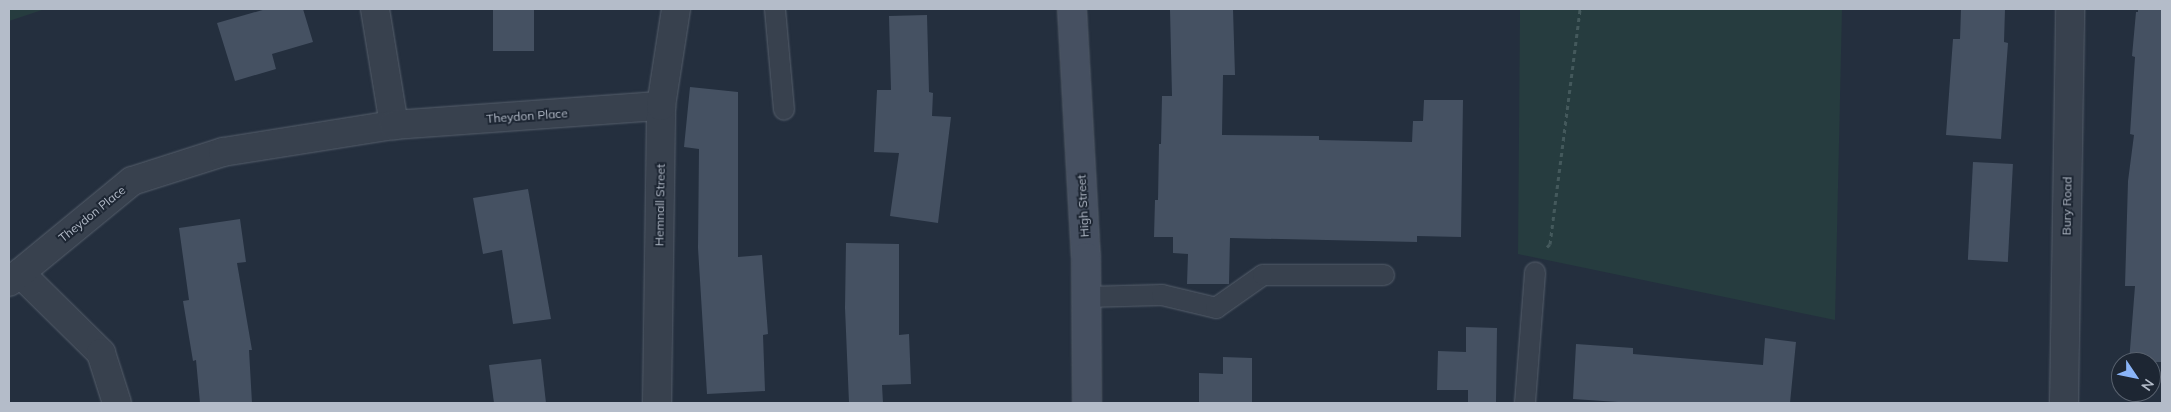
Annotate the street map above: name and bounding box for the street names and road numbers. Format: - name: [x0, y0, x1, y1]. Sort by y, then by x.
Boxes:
- street label: Theydon Place: [486, 106, 568, 126]
- street label: Hemnall Street: [652, 164, 668, 246]
- street label: High Street: [1074, 174, 1092, 238]
- street label: Bury Road: [2059, 177, 2075, 235]
- street label: Theydon Place: [56, 183, 128, 245]

